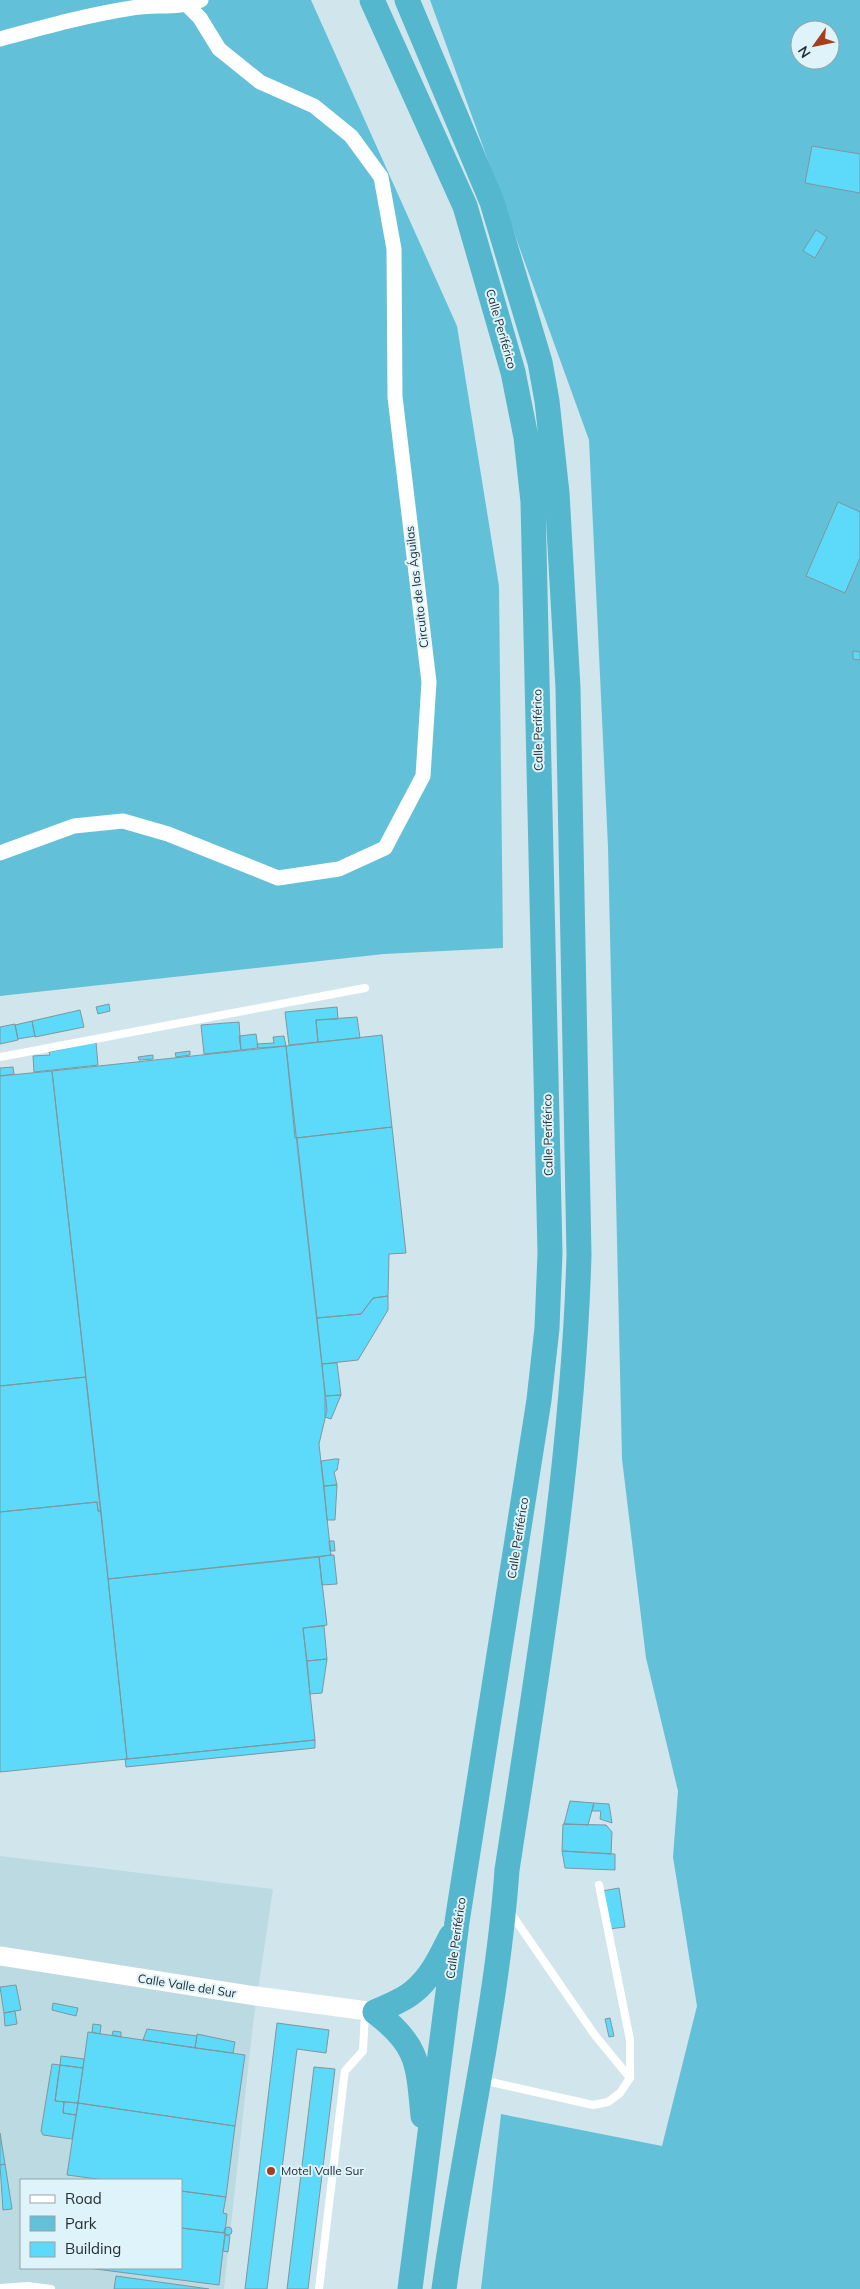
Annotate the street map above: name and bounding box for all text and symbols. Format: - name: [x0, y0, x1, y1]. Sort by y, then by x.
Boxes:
- north arrow: [790, 20, 840, 70]
- text: N: [794, 43, 815, 61]
- street label: Calle Periférico: [483, 287, 520, 371]
- street label: Circuito de las Águilas: [402, 525, 431, 649]
- street label: Calle Periférico: [529, 689, 546, 771]
- street label: Calle Periférico: [539, 1094, 556, 1176]
- street label: Calle Periférico: [504, 1496, 531, 1580]
- street label: Calle Periférico: [442, 1896, 469, 1980]
- street label: Calle Valle del Sur: [137, 1970, 238, 2001]
- place label: Motel Valle Sur: [281, 2163, 364, 2178]
- marker: Motel Valle Sur: [265, 2165, 277, 2177]
- legend: [20, 2179, 182, 2269]
- text: Road: [65, 2189, 102, 2208]
- text: Park: [65, 2214, 97, 2233]
- text: Building: [65, 2239, 121, 2258]

